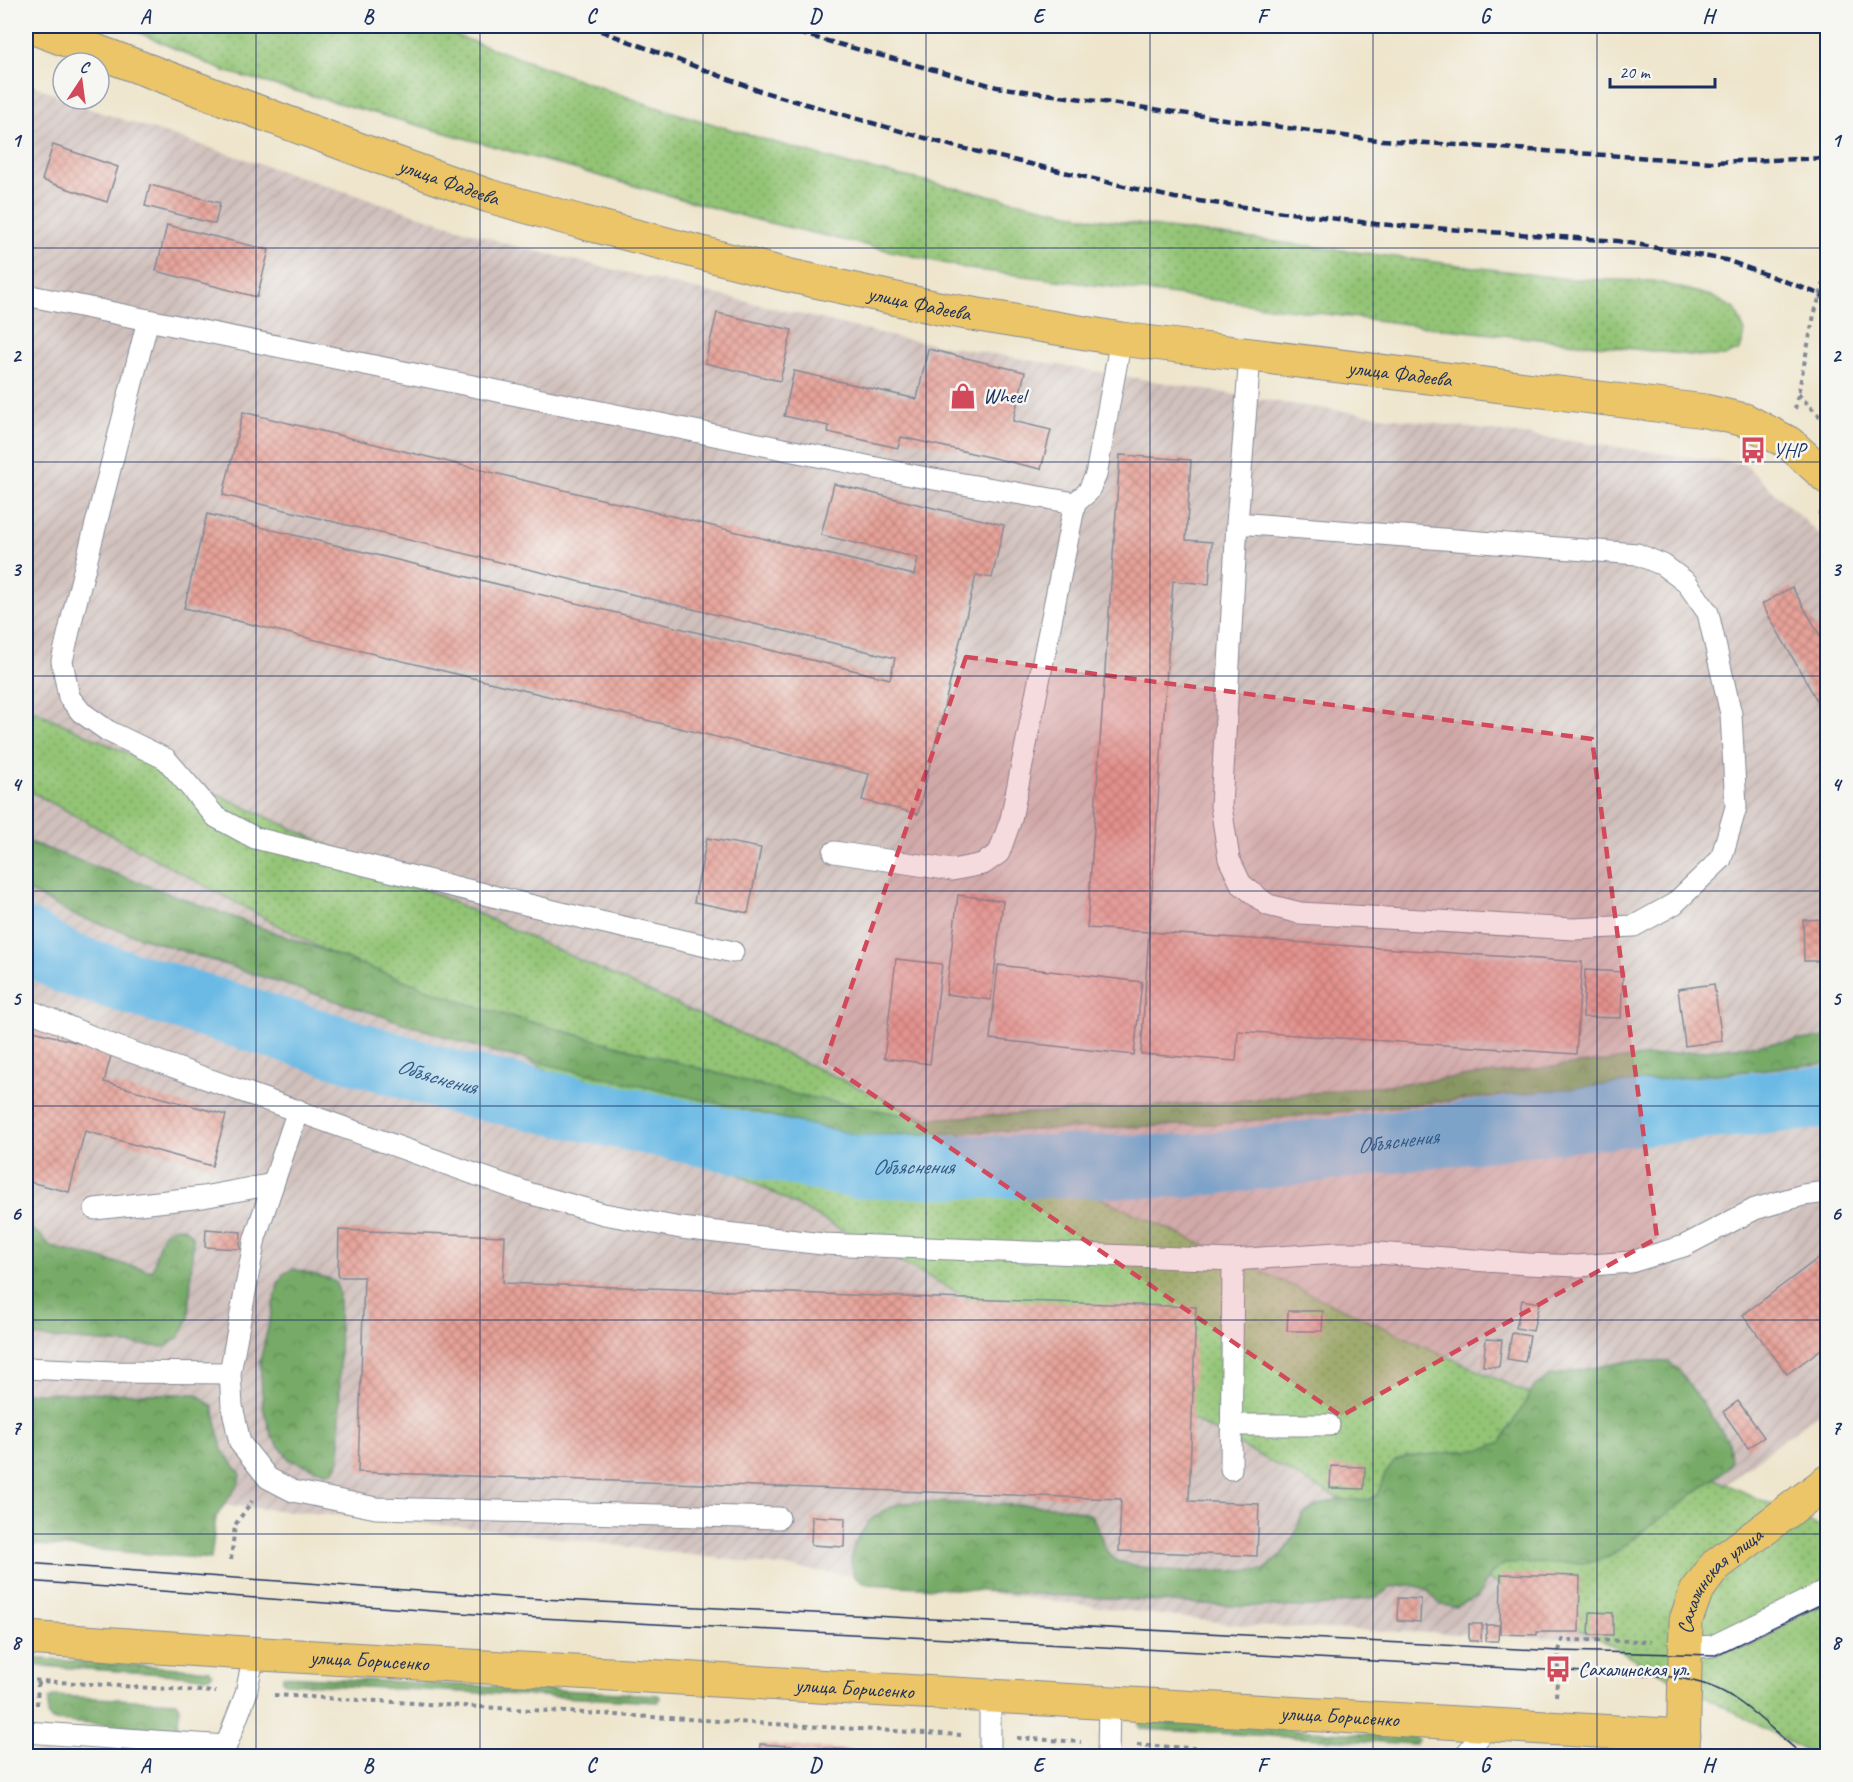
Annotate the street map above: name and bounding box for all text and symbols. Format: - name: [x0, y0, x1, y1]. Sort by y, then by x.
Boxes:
- text: A: [140, 4, 152, 29]
- text: B: [363, 4, 375, 29]
- text: C: [586, 4, 598, 29]
- text: D: [809, 4, 823, 29]
- text: E: [1033, 4, 1047, 29]
- text: F: [1257, 4, 1271, 29]
- text: G: [1480, 4, 1493, 29]
- text: H: [1702, 4, 1717, 29]
- north arrow: [51, 51, 111, 111]
- scale bar: [1610, 51, 1715, 89]
- text: С: [78, 57, 92, 78]
- text: 20 m: [1619, 61, 1652, 83]
- text: 1: [12, 128, 23, 153]
- text: 1: [1832, 128, 1843, 153]
- street label: улица Фадеева: [394, 151, 504, 212]
- street label: улица Фадеева: [863, 280, 974, 327]
- text: 2: [12, 343, 23, 368]
- text: 2: [1832, 343, 1843, 368]
- street label: улица Фадеева: [1345, 354, 1455, 393]
- shop icon: Wheel: [948, 381, 978, 411]
- place label: Wheel: [983, 383, 1029, 409]
- bus stop icon: УНР: [1738, 435, 1768, 465]
- place label: УНР: [1773, 437, 1809, 463]
- text: 3: [12, 557, 23, 582]
- text: 3: [1832, 557, 1843, 582]
- text: 4: [12, 772, 24, 797]
- text: 4: [1832, 772, 1844, 797]
- text: 5: [12, 986, 23, 1011]
- text: 5: [1832, 986, 1843, 1011]
- water label: Объяснения: [394, 1052, 482, 1102]
- water label: Объяснения: [1355, 1122, 1443, 1160]
- water label: Объяснения: [872, 1153, 957, 1181]
- text: 6: [11, 1201, 22, 1226]
- text: 6: [1831, 1201, 1842, 1226]
- text: 7: [12, 1415, 23, 1440]
- text: 7: [1832, 1415, 1843, 1440]
- street label: Сахалинская улица: [1672, 1521, 1769, 1634]
- text: 8: [12, 1630, 24, 1655]
- text: 8: [1832, 1630, 1844, 1655]
- street label: улица Борисенко: [307, 1644, 431, 1677]
- bus stop icon: Сахалинская ул.: [1543, 1654, 1573, 1684]
- place label: Сахалинская ул.: [1578, 1656, 1690, 1682]
- street label: улица Борисенко: [792, 1672, 916, 1705]
- street label: улица Борисенко: [1278, 1700, 1401, 1733]
- text: A: [140, 1753, 152, 1778]
- text: B: [363, 1753, 375, 1778]
- text: C: [586, 1753, 598, 1778]
- text: D: [809, 1753, 823, 1778]
- text: E: [1033, 1753, 1047, 1778]
- text: F: [1257, 1753, 1271, 1778]
- text: G: [1480, 1753, 1493, 1778]
- text: H: [1702, 1753, 1717, 1778]

